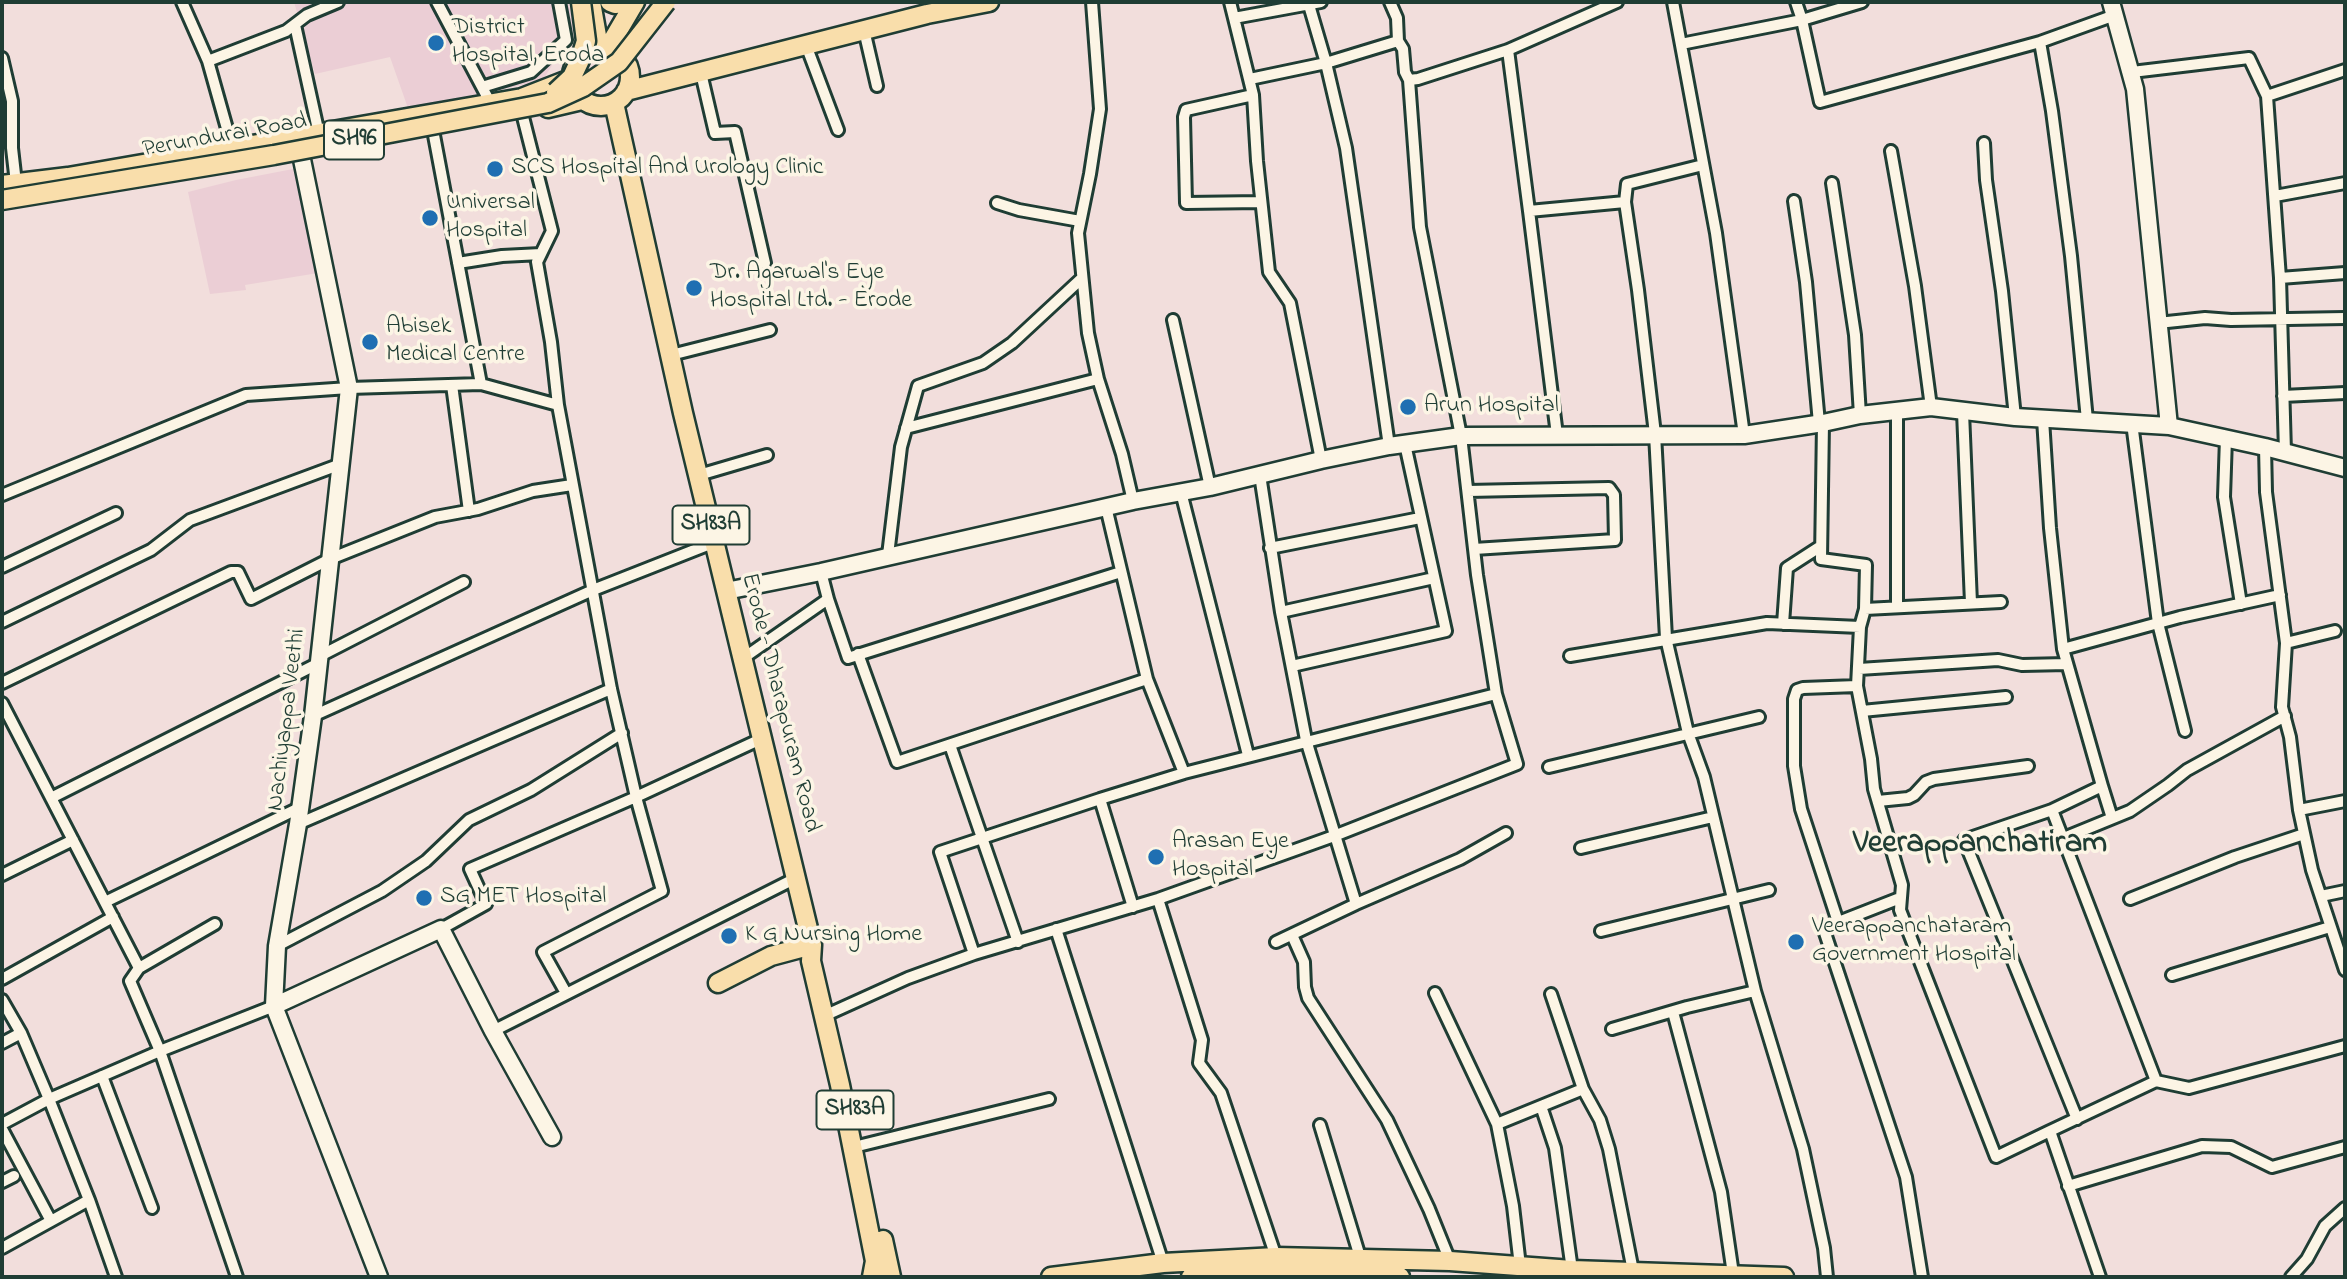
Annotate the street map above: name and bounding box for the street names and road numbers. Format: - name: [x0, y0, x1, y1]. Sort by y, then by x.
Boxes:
- street label: Perundurai Road: [141, 108, 309, 166]
- road number: SH96: [324, 120, 384, 160]
- road number: SH83A: [672, 505, 750, 544]
- street label: Erode - Dharapuram Road: [733, 570, 825, 836]
- street label: Nachiyappa Veethi: [263, 627, 313, 813]
- road number: SH83A: [816, 1091, 894, 1130]

